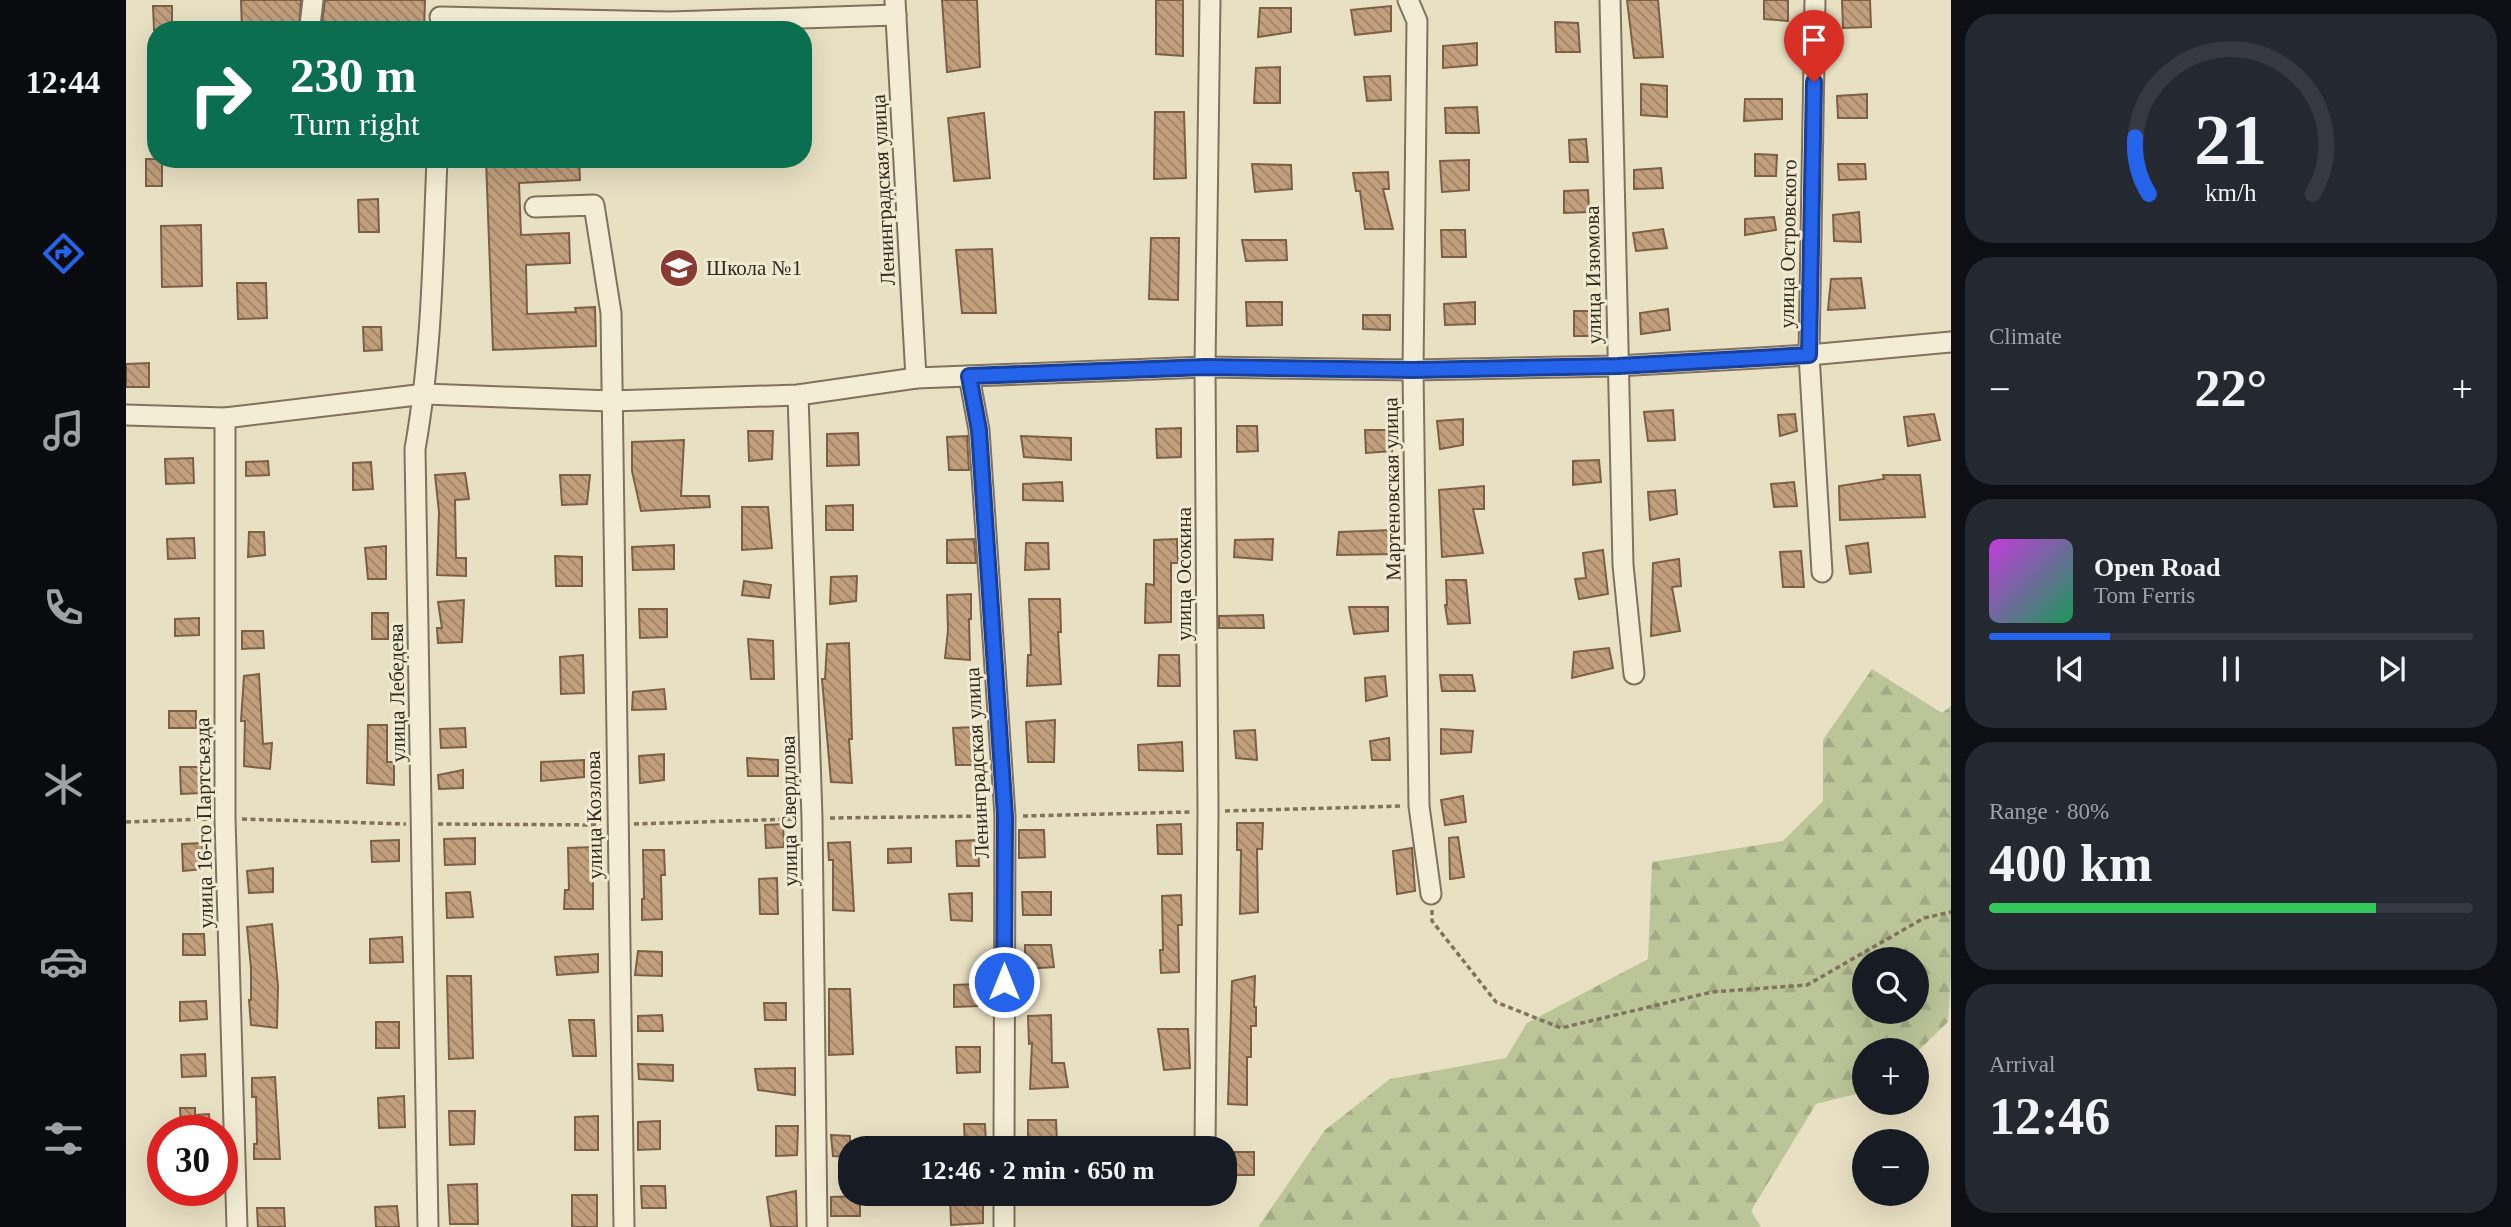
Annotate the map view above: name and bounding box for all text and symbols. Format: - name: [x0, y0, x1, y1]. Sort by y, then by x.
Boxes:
- pin: [1784, 10, 1844, 82]
- icon: arrive: [1795, 21, 1833, 59]
- text: 230 m: [290, 48, 417, 103]
- icon: right: [175, 49, 266, 140]
- text: 12:44: [26, 64, 100, 100]
- street label: Ленинградская улица: [866, 93, 900, 286]
- text: 21: [2195, 100, 2267, 181]
- text: Turn right: [290, 106, 420, 142]
- street label: улица Островского: [1775, 159, 1801, 329]
- text: km/h: [2205, 179, 2257, 206]
- street label: улица Изюмова: [1580, 205, 1606, 345]
- icon: directions: [39, 229, 88, 278]
- school or university icon: Школа №1: [658, 247, 700, 289]
- place label: Школа №1: [706, 256, 802, 280]
- text: Climate: [1989, 324, 2062, 349]
- text: 22°: [2195, 360, 2267, 417]
- text: −: [1989, 368, 2010, 410]
- text: +: [2452, 368, 2473, 410]
- street label: Мартеновская улица: [1378, 396, 1406, 581]
- icon: music: [39, 406, 88, 455]
- street label: улица Осокина: [1172, 506, 1196, 641]
- text: Open Road: [2094, 553, 2220, 582]
- icon: phone: [39, 583, 88, 632]
- text: Tom Ferris: [2094, 583, 2195, 608]
- street label: улица Лебедева: [384, 623, 410, 763]
- icon: previous: [2051, 650, 2089, 688]
- icon: pause: [2212, 650, 2250, 688]
- icon: next: [2373, 650, 2411, 688]
- street label: Ленинградская улица: [960, 666, 994, 859]
- street label: улица 16-го Партсъезда: [190, 717, 218, 929]
- street label: улица Свердлова: [776, 735, 802, 887]
- street label: улица Козлова: [581, 750, 607, 880]
- icon: climate: [39, 760, 88, 809]
- text: Range · 80%: [1989, 799, 2109, 824]
- text: 400 km: [1989, 835, 2152, 892]
- icon: car: [39, 937, 88, 986]
- position arrow: [967, 945, 1041, 1019]
- map controls: [1852, 947, 1929, 1206]
- button: search: [1852, 947, 1929, 1024]
- button: +: [1852, 1038, 1929, 1115]
- text: Arrival: [1989, 1052, 2055, 1077]
- text: 12:46: [1989, 1088, 2110, 1145]
- icon: filters: [39, 1114, 88, 1163]
- speed limit sign: 30: [147, 1115, 238, 1206]
- button: −: [1852, 1129, 1929, 1206]
- text: 12:46 · 2 min · 650 m: [921, 1156, 1155, 1185]

